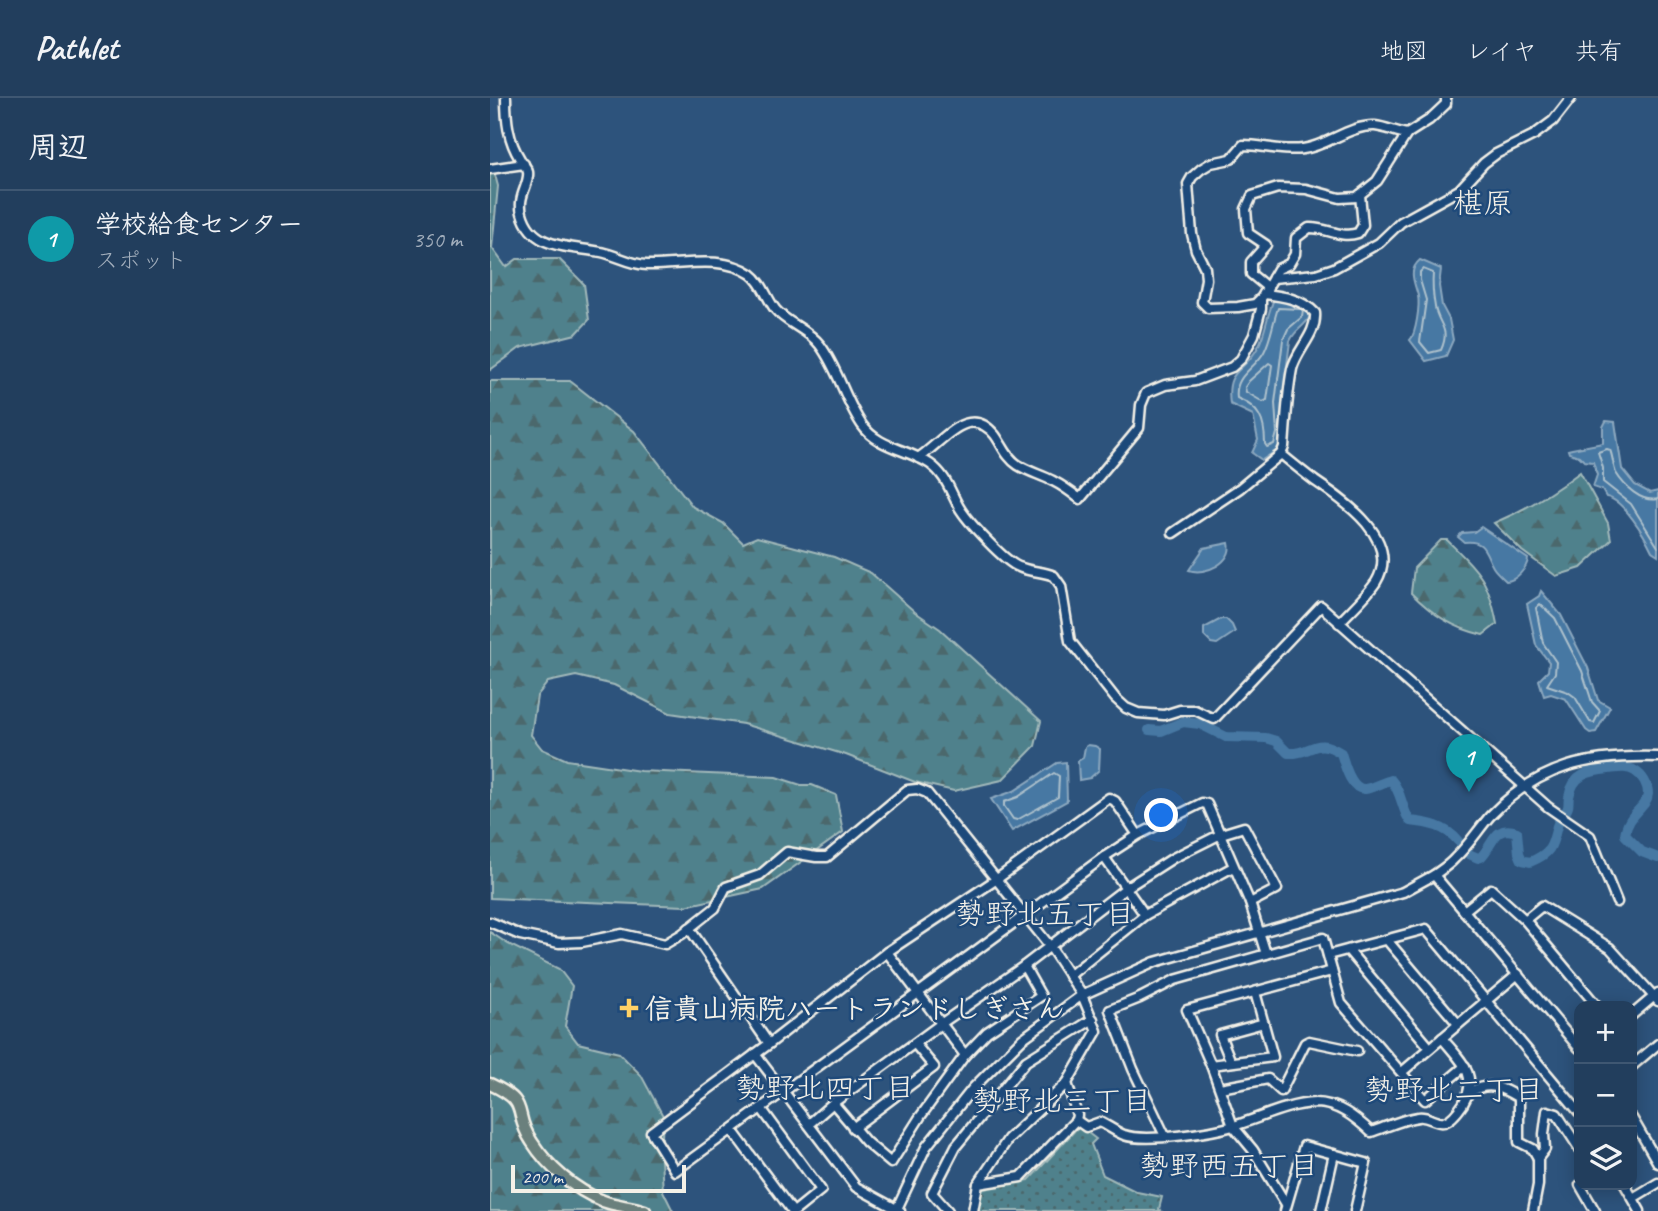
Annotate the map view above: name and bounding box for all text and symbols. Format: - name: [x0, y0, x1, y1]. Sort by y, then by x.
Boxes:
- text: Pathlet: [35, 27, 118, 69]
- text: 地図: [1380, 36, 1428, 66]
- text: レイヤ: [1466, 36, 1537, 66]
- text: 共有: [1575, 36, 1623, 66]
- text: 周辺: [28, 128, 88, 166]
- district label: 椹原: [1453, 184, 1513, 222]
- text: 学校給食センター: [95, 208, 303, 241]
- text: 1: [46, 225, 56, 254]
- text: 350 m: [413, 225, 462, 254]
- text: スポット: [95, 246, 187, 275]
- pin: 1: [1446, 734, 1492, 792]
- your location: [1144, 798, 1178, 832]
- district label: 勢野北五丁目: [955, 895, 1135, 933]
- place label: 信貴山病院ハートランドしぎさん: [645, 991, 1065, 1026]
- marker: 信貴山病院ハートランドしぎさん: [619, 998, 639, 1018]
- map controls: [1574, 1001, 1637, 1190]
- button: +: [1574, 1001, 1637, 1064]
- button: −: [1574, 1064, 1637, 1127]
- district label: 勢野北四丁目: [735, 1069, 915, 1107]
- district label: 勢野北二丁目: [1364, 1071, 1544, 1109]
- district label: 勢野北三丁目: [972, 1082, 1152, 1120]
- button: layers: [1574, 1127, 1637, 1190]
- district label: 勢野西五丁目: [1139, 1147, 1319, 1185]
- scale bar: [511, 1162, 686, 1194]
- text: 200 m: [522, 1165, 563, 1189]

